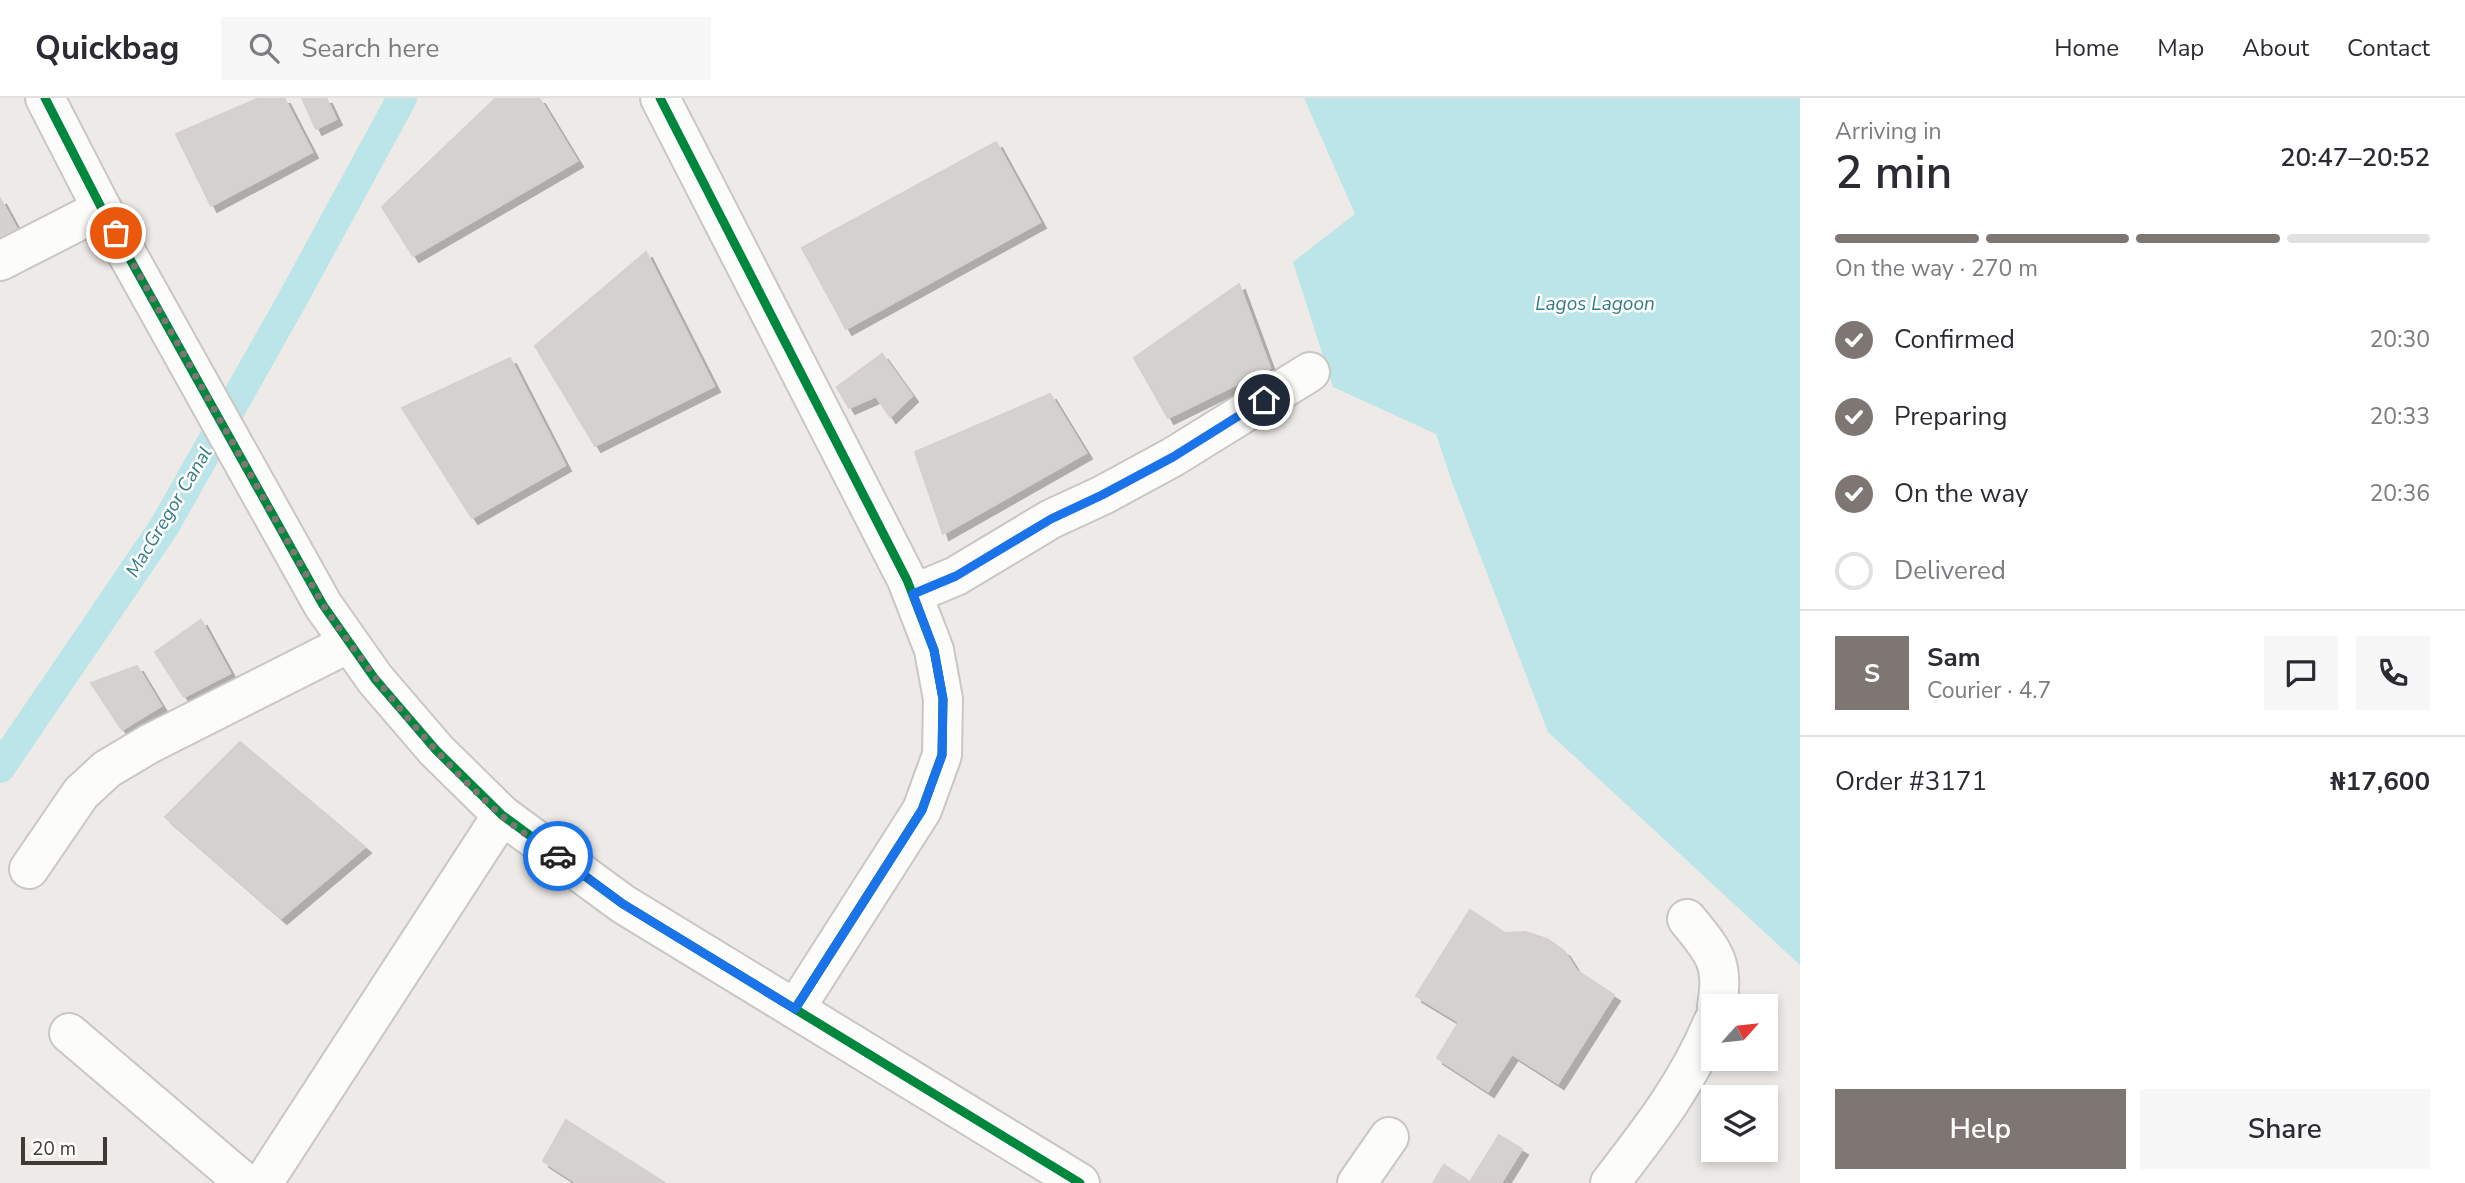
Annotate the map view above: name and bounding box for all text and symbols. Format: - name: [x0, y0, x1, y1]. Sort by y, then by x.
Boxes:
- search box: [221, 17, 711, 80]
- text: Quickbag: [35, 26, 179, 71]
- icon: search: [245, 29, 283, 67]
- text: Search here: [301, 31, 439, 66]
- text: Home: [2054, 32, 2119, 64]
- text: Map: [2157, 32, 2204, 64]
- text: About: [2242, 32, 2309, 64]
- text: Contact: [2347, 32, 2430, 64]
- text: Arriving in: [1835, 116, 1942, 147]
- text: 20:47–20:52: [2280, 140, 2430, 175]
- text: 2 min: [1835, 141, 1952, 204]
- pin: [86, 203, 146, 263]
- icon: bag: [97, 214, 135, 252]
- text: On the way · 270 m: [1835, 253, 2038, 284]
- water label: Lagos Lagoon: [1535, 291, 1655, 317]
- icon: check: [1835, 321, 1873, 359]
- text: Confirmed: [1894, 322, 2015, 357]
- text: 20:30: [2370, 324, 2430, 355]
- pin: [1234, 370, 1294, 430]
- icon: home: [1245, 381, 1283, 419]
- icon: check: [1835, 398, 1873, 436]
- text: Preparing: [1894, 399, 2007, 434]
- text: 20:33: [2370, 401, 2430, 432]
- water label: MacGregor Canal: [120, 442, 218, 582]
- icon: check: [1835, 475, 1873, 513]
- text: On the way: [1894, 476, 2028, 511]
- text: 20:36: [2370, 478, 2430, 509]
- text: Delivered: [1894, 553, 2006, 588]
- button: chat: [2264, 636, 2338, 710]
- button: phone: [2356, 636, 2430, 710]
- text: Sam: [1927, 640, 1980, 675]
- text: S: [1864, 656, 1880, 691]
- text: Courier · 4.7: [1927, 675, 2051, 706]
- text: Order #3171: [1835, 764, 1987, 799]
- text: ₦17,600: [2330, 764, 2430, 799]
- courier: [523, 821, 593, 891]
- icon: car: [539, 837, 577, 875]
- north arrow: [1701, 994, 1778, 1071]
- map controls: [1701, 994, 1778, 1162]
- button: layers: [1701, 1085, 1778, 1162]
- button: Help: [1835, 1089, 2126, 1169]
- button: Share: [2140, 1089, 2430, 1169]
- scale bar: [21, 1134, 107, 1166]
- text: 20 m: [32, 1136, 76, 1162]

